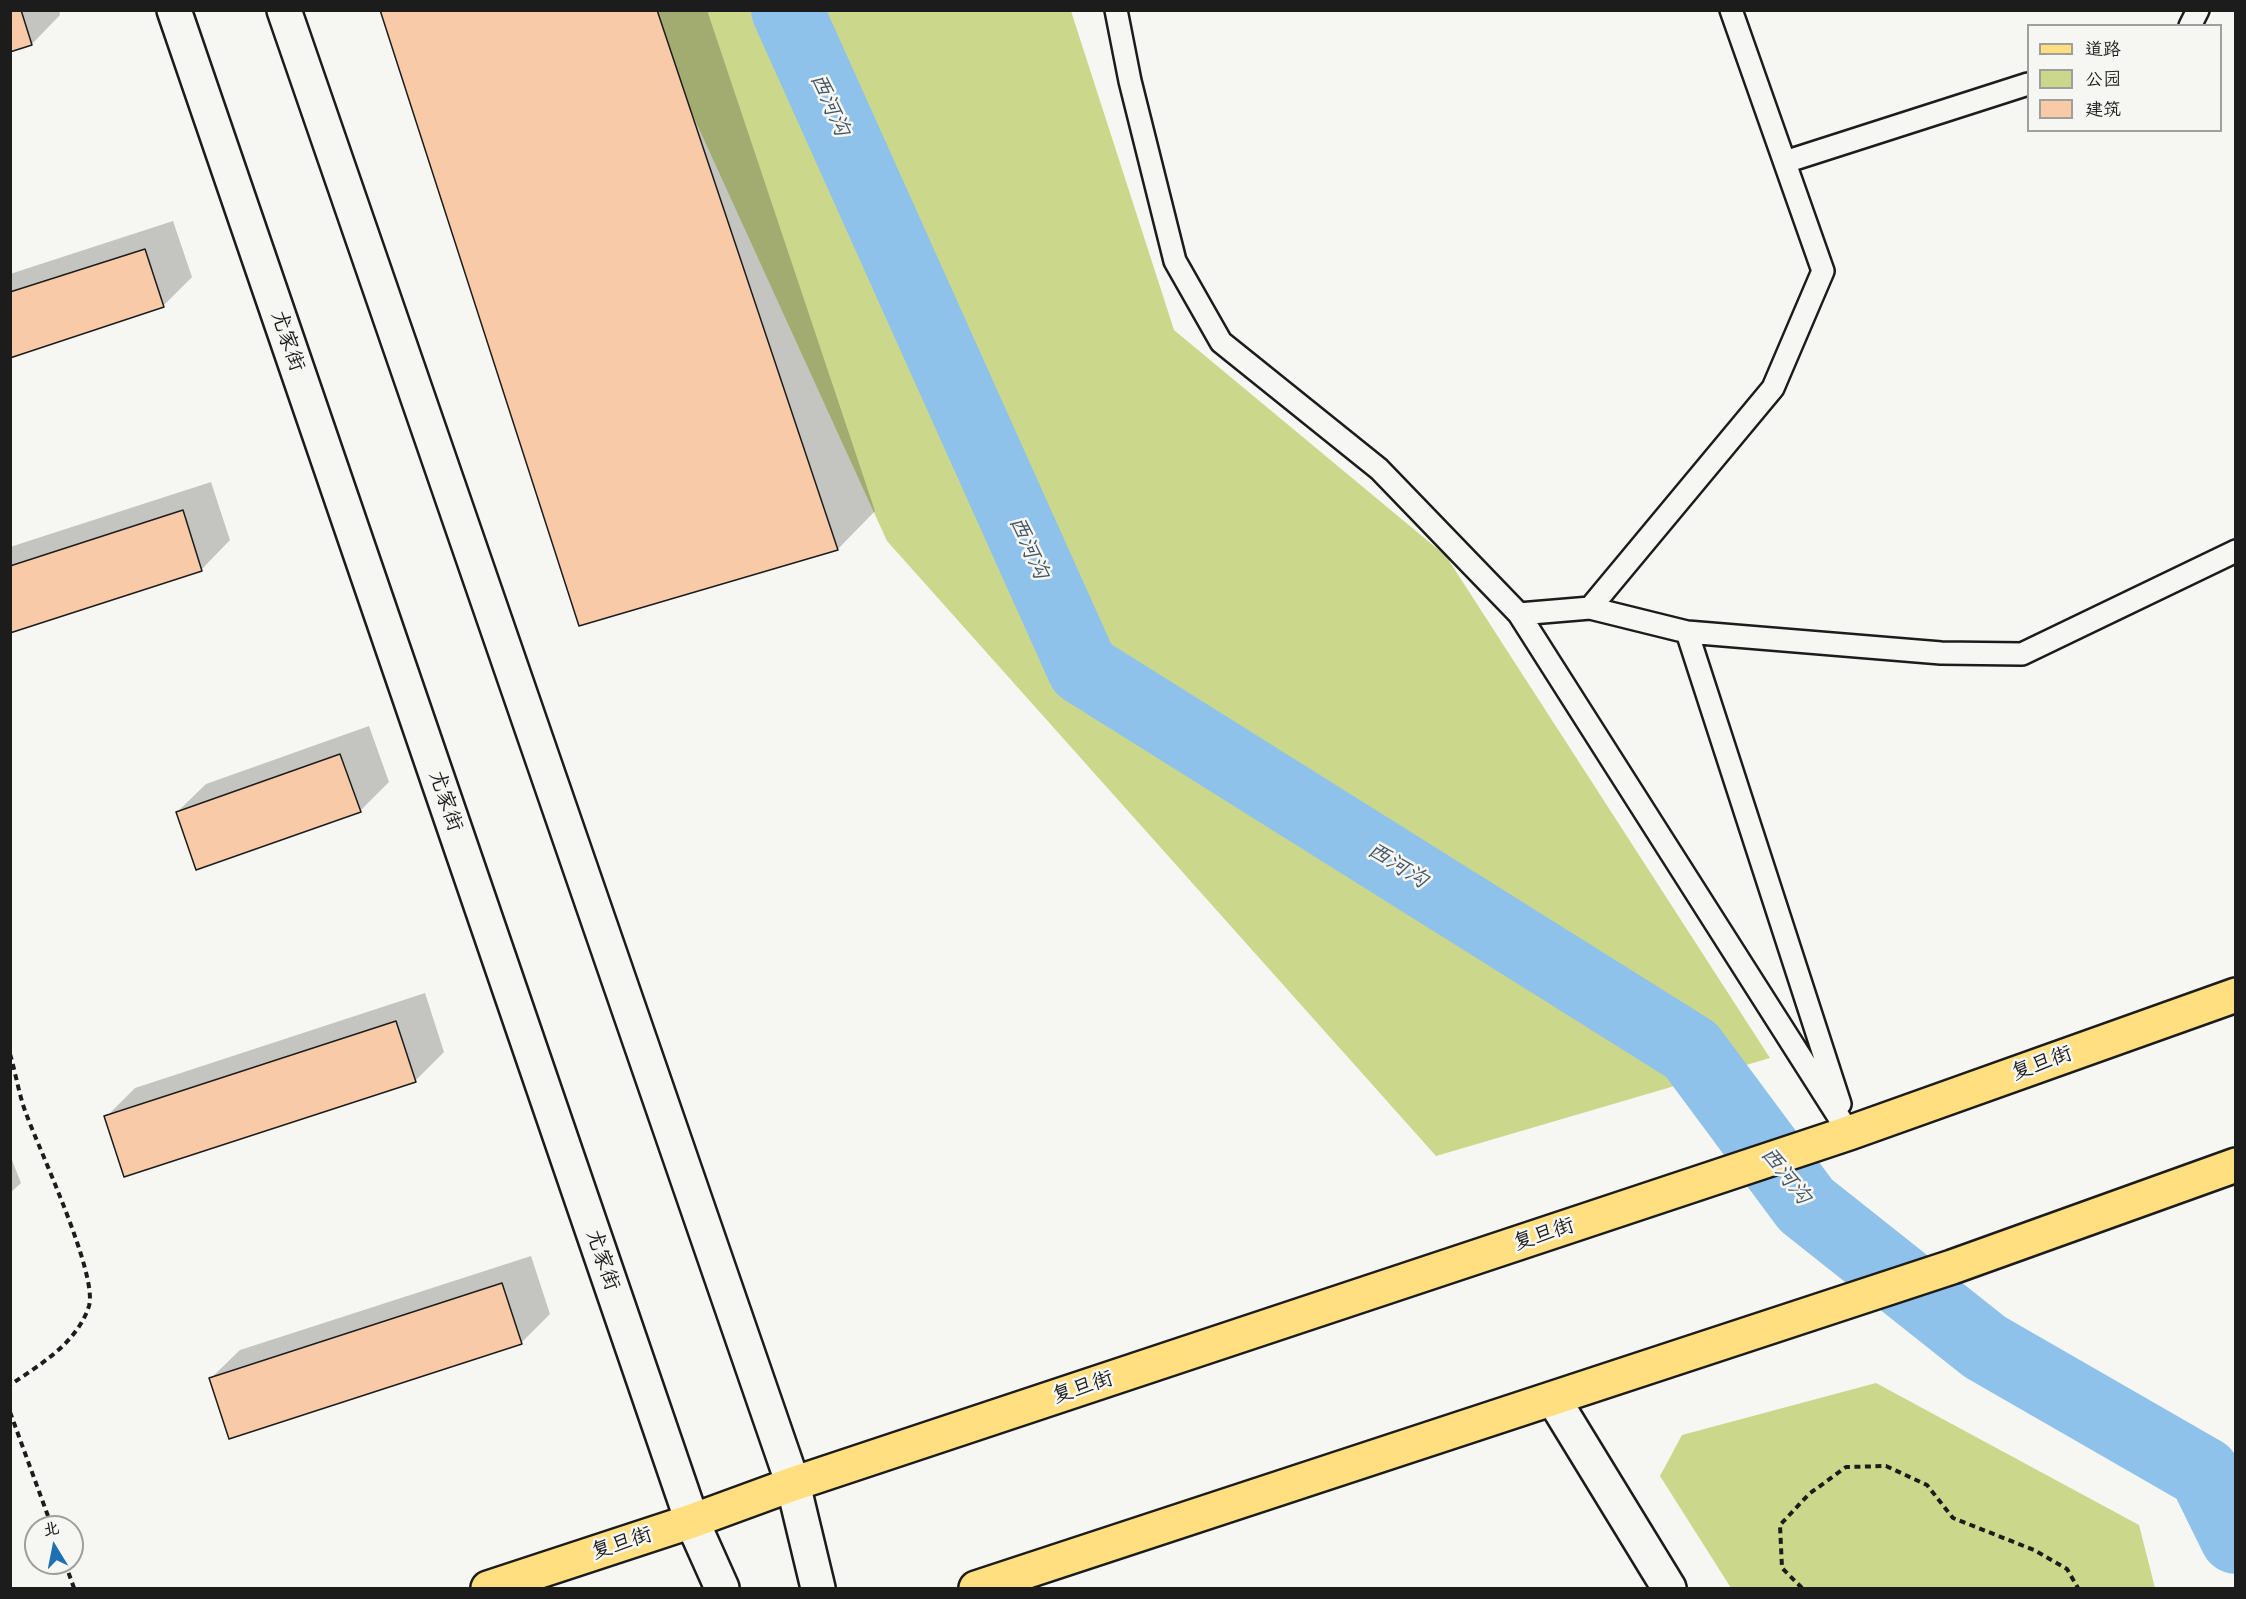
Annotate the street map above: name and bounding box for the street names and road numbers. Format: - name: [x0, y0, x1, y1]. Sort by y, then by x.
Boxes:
- street label: 尤家街: [265, 307, 309, 375]
- street label: 尤家街: [423, 767, 467, 835]
- street label: 复旦街: [2008, 1041, 2076, 1087]
- street label: 复旦街: [1510, 1213, 1578, 1257]
- street label: 尤家街: [580, 1226, 624, 1294]
- street label: 复旦街: [1049, 1366, 1117, 1410]
- street label: 复旦街: [588, 1522, 656, 1566]

